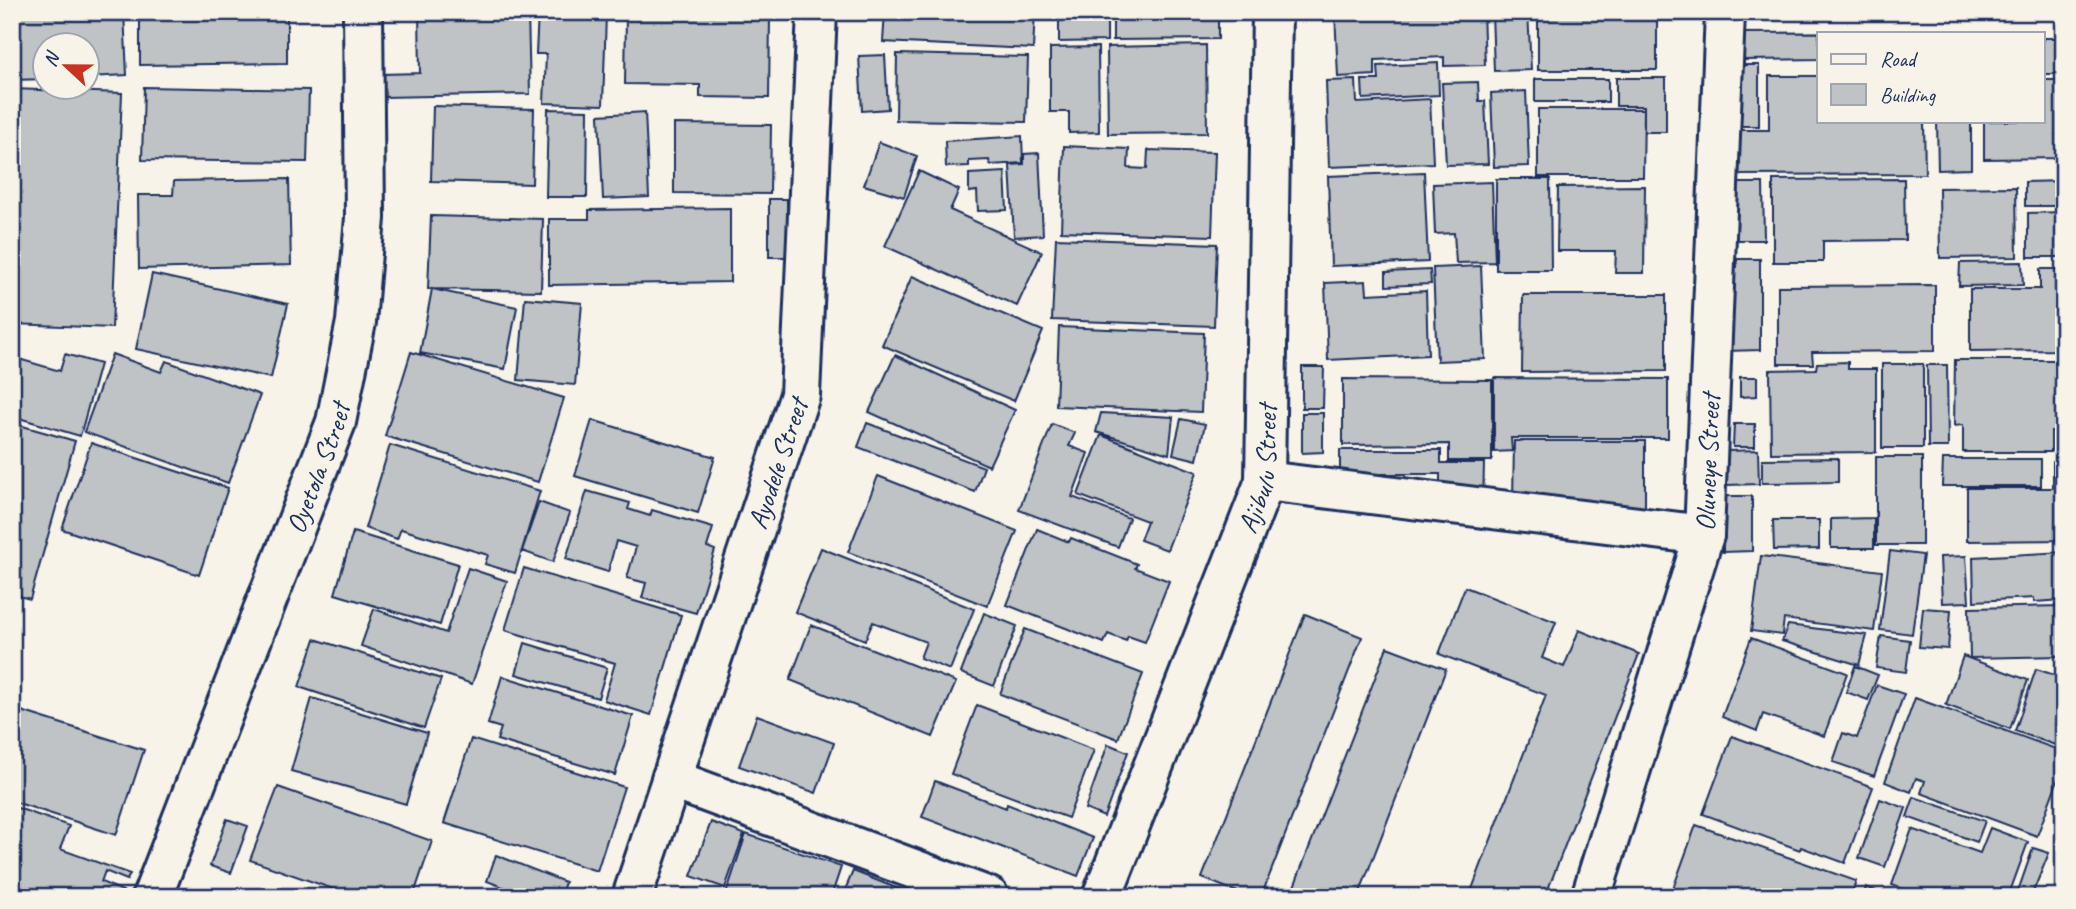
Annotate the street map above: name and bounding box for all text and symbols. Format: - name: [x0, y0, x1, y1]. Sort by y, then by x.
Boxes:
- north arrow: [32, 32, 102, 102]
- legend: [1817, 32, 2044, 122]
- text: Road: [1880, 46, 1919, 72]
- text: N: [38, 47, 66, 70]
- text: Building: [1880, 82, 1937, 108]
- street label: Oluneye Street: [1687, 389, 1728, 532]
- street label: Ayodele Street: [739, 391, 817, 533]
- street label: Oyetola Street: [278, 396, 358, 538]
- street label: Ajibulu Street: [1229, 400, 1284, 538]

